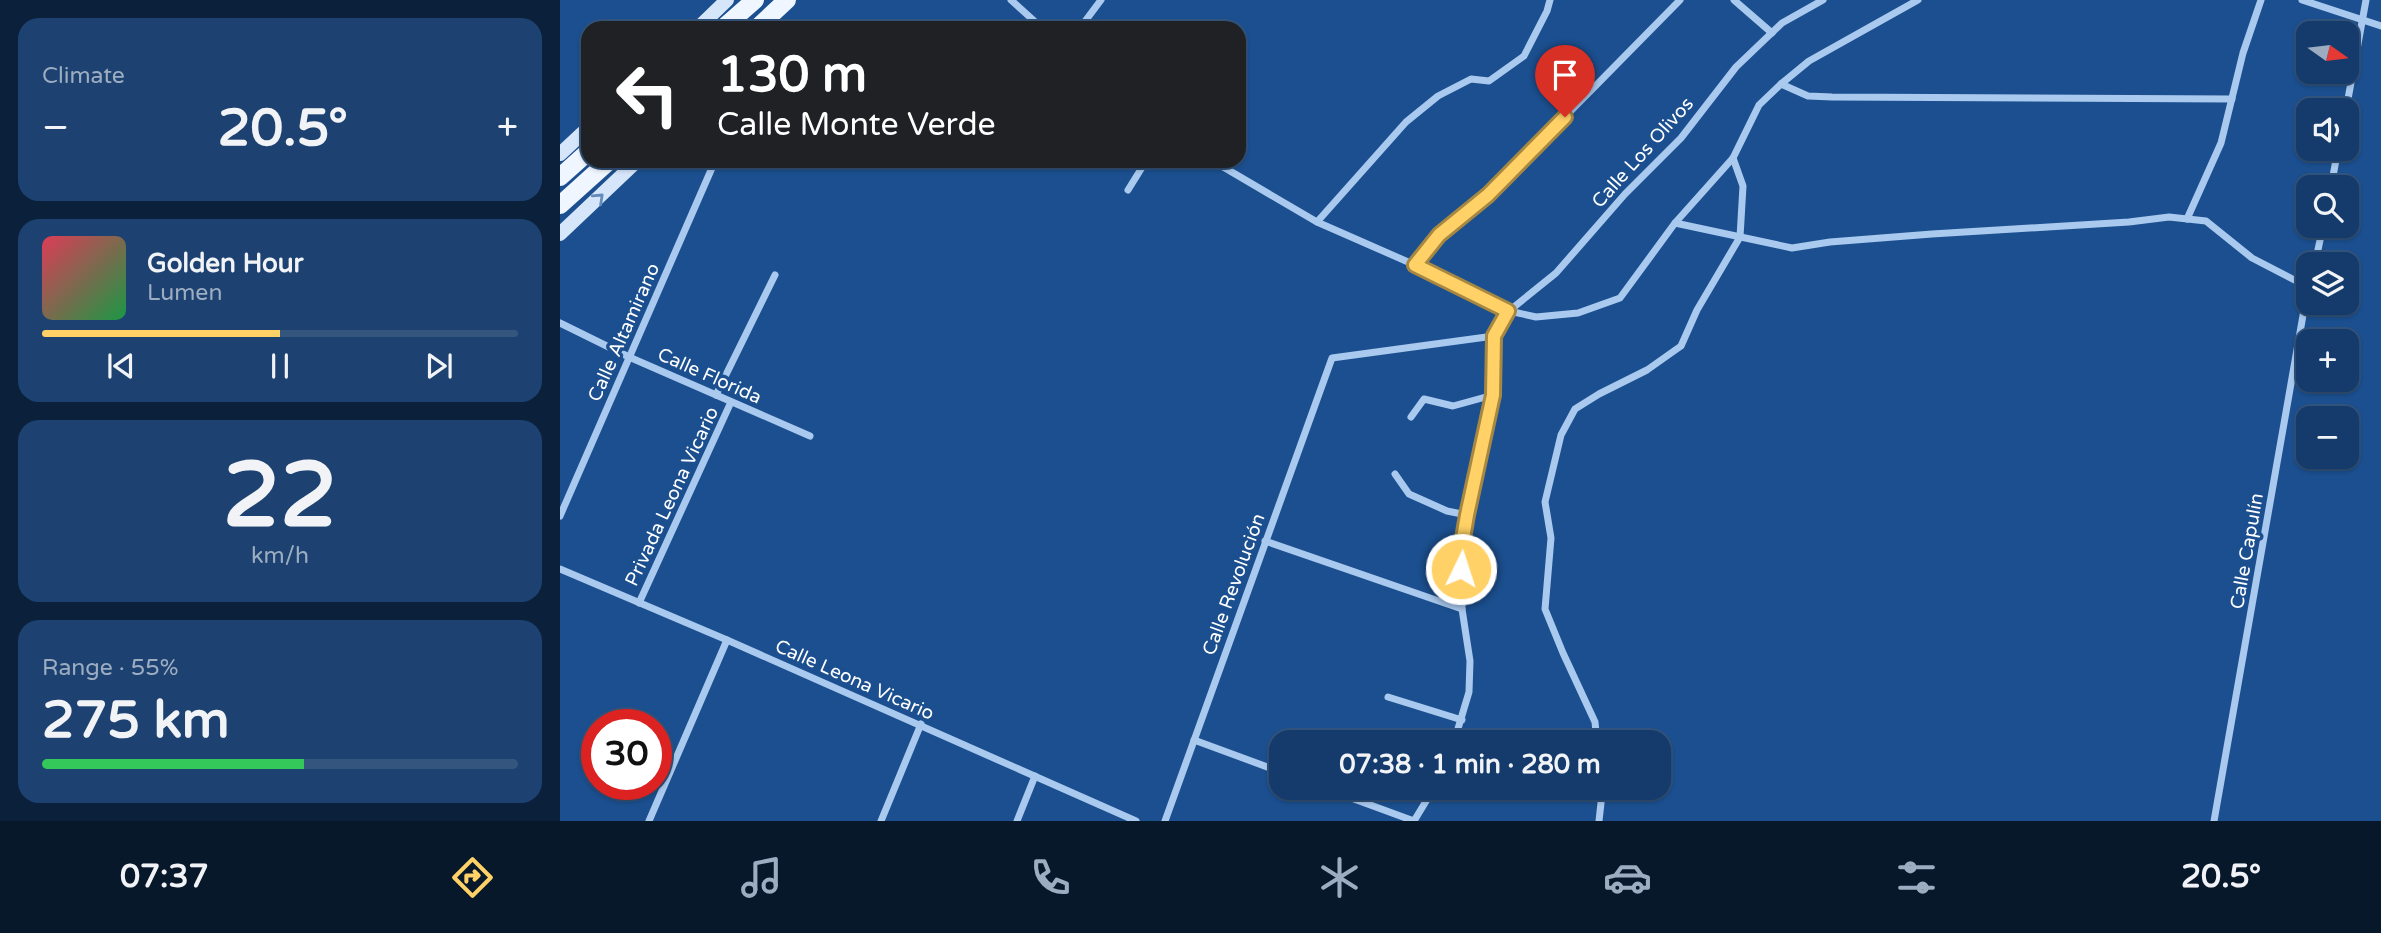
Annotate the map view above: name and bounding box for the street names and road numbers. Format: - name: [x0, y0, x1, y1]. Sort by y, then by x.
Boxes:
- street label: Calle Los Olivos: [1587, 93, 1698, 212]
- street label: Calle Altamirano: [584, 260, 664, 405]
- street label: Calle Florida: [654, 343, 765, 409]
- street label: Privada Leona Vicario: [621, 403, 723, 590]
- street label: Calle Capulín: [2226, 491, 2268, 611]
- street label: Calle Revolución: [1198, 511, 1270, 658]
- street label: Calle Leona Vicario: [772, 635, 937, 725]

